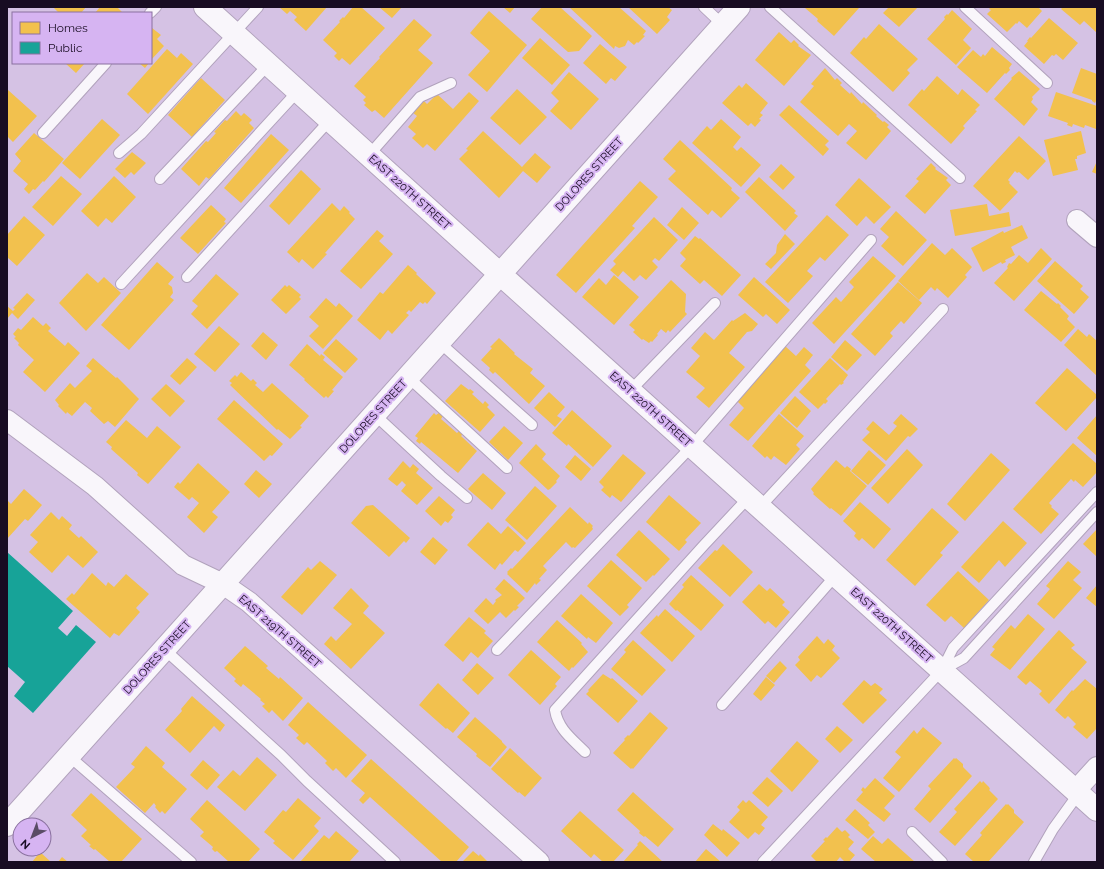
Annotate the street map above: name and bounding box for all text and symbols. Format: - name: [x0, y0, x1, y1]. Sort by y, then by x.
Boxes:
- legend: [12, 12, 152, 64]
- text: Homes: [48, 21, 88, 35]
- text: Public: [48, 41, 83, 55]
- street label: DOLORES STREET: [553, 135, 626, 214]
- street label: EAST 220TH STREET: [366, 152, 453, 233]
- street label: EAST 220TH STREET: [607, 369, 694, 450]
- street label: DOLORES STREET: [337, 377, 410, 456]
- street label: EAST 220TH STREET: [848, 585, 935, 666]
- street label: EAST 219TH STREET: [236, 592, 323, 671]
- street label: DOLORES STREET: [121, 618, 194, 697]
- north arrow: [12, 817, 52, 857]
- text: N: [18, 836, 33, 852]

